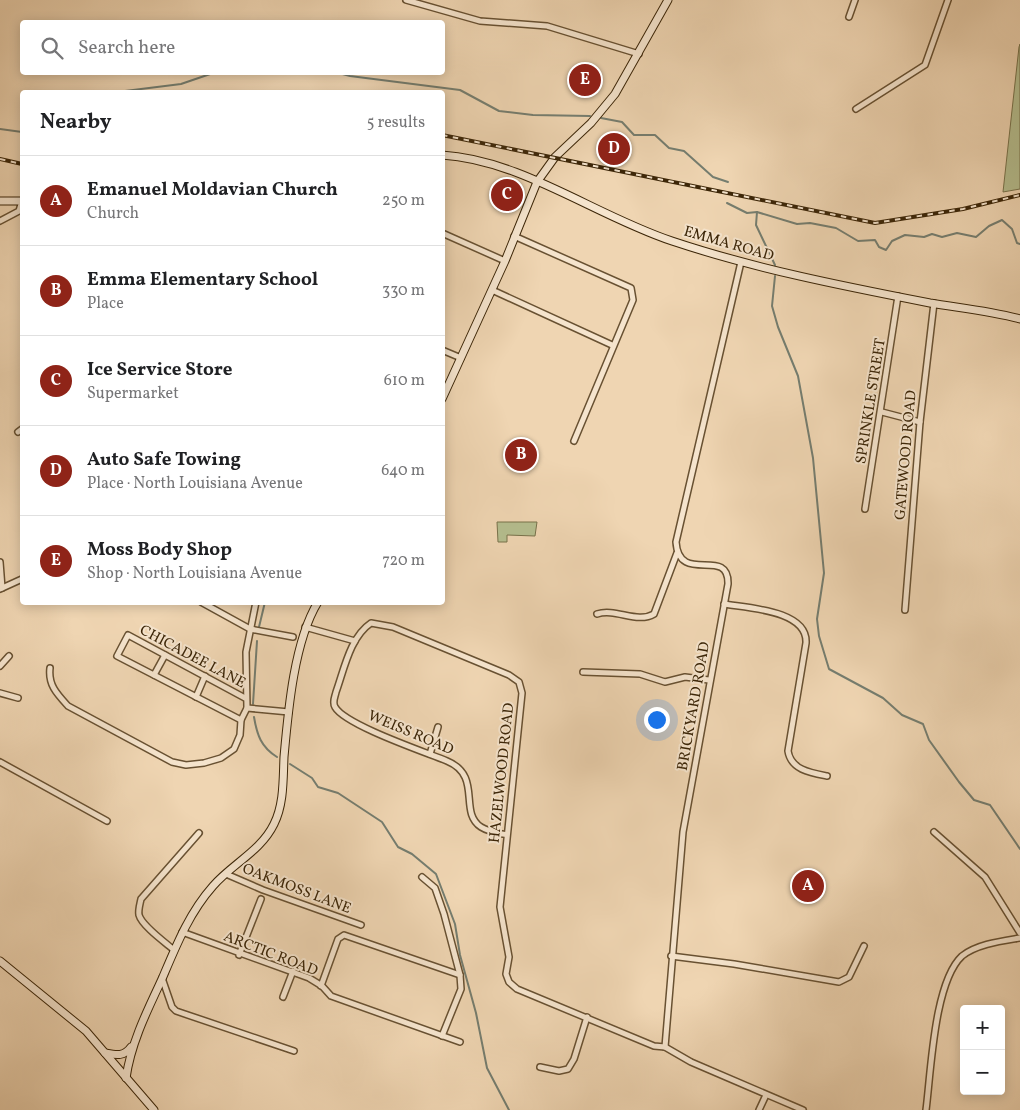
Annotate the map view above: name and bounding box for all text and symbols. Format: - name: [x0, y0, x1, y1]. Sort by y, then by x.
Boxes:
- search box: [20, 20, 445, 75]
- icon: search: [38, 34, 66, 62]
- text: Search here: [78, 35, 175, 61]
- pin: E: [569, 61, 601, 99]
- text: Nearby: [40, 108, 111, 137]
- text: 5 results: [367, 112, 425, 134]
- pin: D: [598, 130, 630, 168]
- pin: C: [491, 176, 523, 214]
- text: Emanuel Moldavian Church: [87, 177, 338, 203]
- text: A: [50, 190, 62, 212]
- text: 250 m: [382, 190, 425, 212]
- text: Church: [87, 203, 139, 225]
- street label: EMMA ROAD: [681, 222, 776, 267]
- text: Emma Elementary School: [87, 267, 318, 293]
- text: B: [51, 280, 61, 302]
- text: 330 m: [382, 280, 425, 302]
- text: Place: [87, 293, 124, 315]
- street label: SPRINKLE STREET: [851, 337, 892, 466]
- text: Ice Service Store: [87, 357, 232, 383]
- text: C: [51, 370, 61, 392]
- text: 610 m: [384, 370, 425, 392]
- text: Supermarket: [87, 383, 179, 405]
- street label: GATEWOOD ROAD: [890, 389, 923, 521]
- pin: B: [505, 436, 537, 474]
- text: Auto Safe Towing: [87, 447, 241, 473]
- text: D: [50, 460, 62, 482]
- text: 640 m: [381, 460, 425, 482]
- text: Place · North Louisiana Avenue: [87, 473, 303, 495]
- text: Moss Body Shop: [87, 537, 232, 563]
- text: E: [51, 550, 61, 572]
- text: 720 m: [382, 550, 425, 572]
- text: Shop · North Louisiana Avenue: [87, 563, 302, 585]
- street label: CHICADEE LANE: [135, 620, 249, 694]
- street label: BRICKYARD ROAD: [673, 640, 716, 772]
- street label: HAZELWOOD ROAD: [485, 702, 520, 844]
- street label: WEISS ROAD: [364, 706, 457, 761]
- your location: [644, 707, 670, 733]
- street label: OAKMOSS LANE: [239, 859, 354, 920]
- pin: A: [792, 867, 824, 905]
- street label: ARCTIC ROAD: [220, 927, 321, 982]
- map controls: [960, 1005, 1005, 1095]
- button: +: [960, 1005, 1005, 1050]
- button: −: [960, 1050, 1005, 1095]

